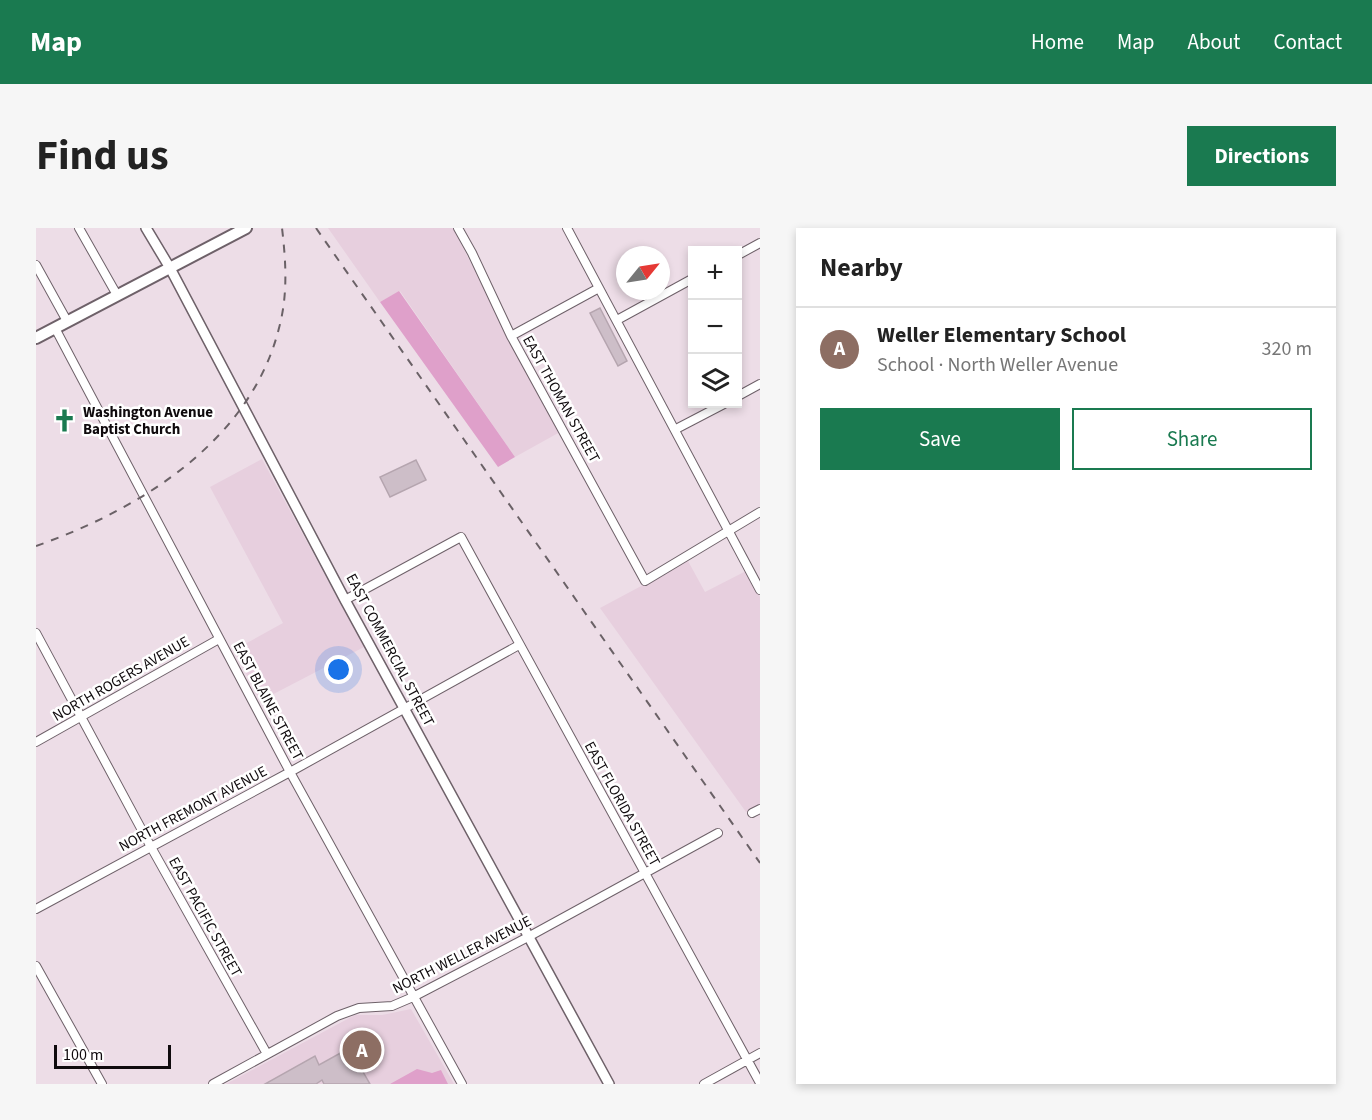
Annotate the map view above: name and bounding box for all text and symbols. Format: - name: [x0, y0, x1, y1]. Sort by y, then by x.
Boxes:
- text: Map: [30, 22, 82, 62]
- text: Home: [1031, 27, 1084, 57]
- text: Map: [1117, 27, 1155, 57]
- text: About: [1188, 27, 1240, 57]
- text: Contact: [1273, 27, 1342, 57]
- text: Find us: [36, 126, 169, 186]
- button: Directions: [1187, 126, 1336, 186]
- north arrow: [616, 246, 670, 300]
- map controls: [688, 246, 742, 408]
- button: +: [688, 246, 742, 300]
- text: Nearby: [820, 249, 903, 286]
- button: −: [688, 300, 742, 354]
- text: Weller Elementary School: [877, 319, 1126, 351]
- street label: EAST THOMAN STREET: [517, 332, 605, 466]
- text: A: [834, 335, 845, 363]
- text: 320 m: [1262, 335, 1312, 363]
- text: School · North Weller Avenue: [877, 351, 1118, 379]
- button: layers: [688, 354, 742, 408]
- place label: Washington Avenue Baptist Church: [83, 402, 213, 440]
- church icon: Washington Avenue Baptist Church: [52, 408, 78, 434]
- button: Save: [820, 408, 1060, 470]
- button: Share: [1072, 408, 1312, 470]
- street label: EAST COMMERCIAL STREET: [341, 570, 439, 730]
- street label: NORTH ROGERS AVENUE: [49, 631, 193, 727]
- street label: EAST BLAINE STREET: [228, 638, 308, 764]
- your location: [324, 655, 353, 684]
- street label: EAST FLORIDA STREET: [579, 738, 665, 870]
- street label: NORTH FREMONT AVENUE: [115, 761, 271, 857]
- street label: EAST PACIFIC STREET: [163, 853, 247, 981]
- street label: NORTH WELLER AVENUE: [389, 911, 535, 999]
- pin: A: [342, 1028, 382, 1072]
- scale bar: [54, 1042, 171, 1070]
- text: 100 m: [63, 1044, 103, 1066]

